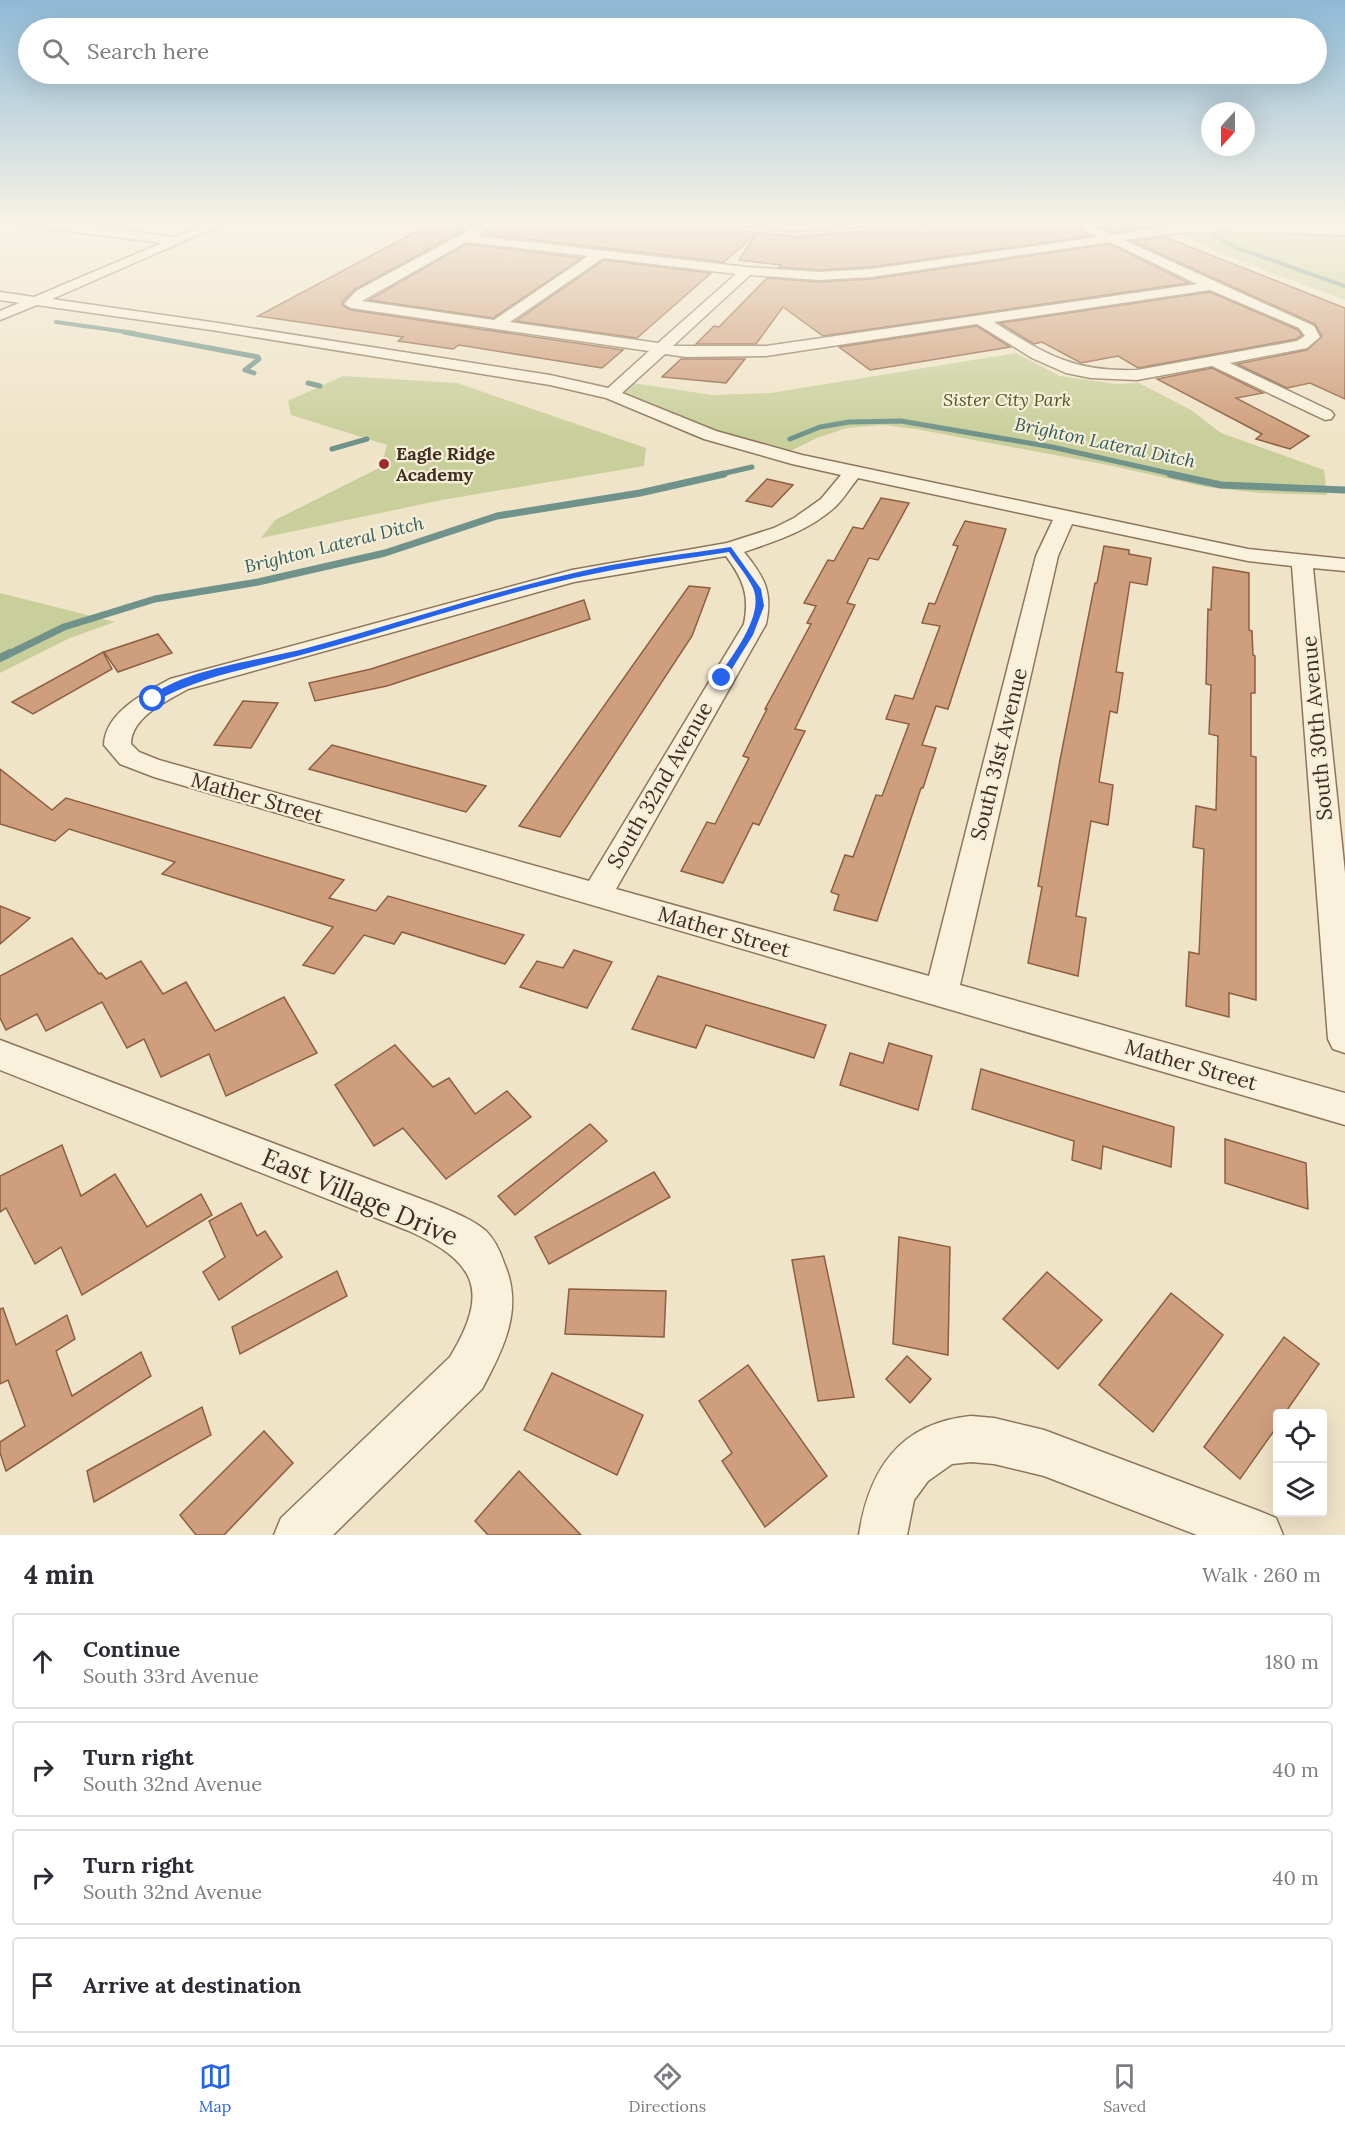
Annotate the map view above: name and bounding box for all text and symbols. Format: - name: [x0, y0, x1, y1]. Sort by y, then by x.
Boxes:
- search box: [18, 18, 1327, 84]
- icon: search: [39, 35, 72, 68]
- text: Search here: [87, 37, 209, 65]
- north arrow: [1201, 102, 1255, 156]
- park label: Sister City Park: [943, 388, 1071, 411]
- water label: Brighton Lateral Ditch: [1013, 412, 1198, 473]
- place label: Eagle Ridge Academy: [396, 442, 495, 486]
- marker: Eagle Ridge Academy: [377, 457, 391, 471]
- water label: Brighton Lateral Ditch: [242, 511, 427, 578]
- street label: South 30th Avenue: [1295, 635, 1338, 821]
- route end: [708, 664, 734, 690]
- street label: South 31st Avenue: [964, 665, 1033, 843]
- route start: [139, 685, 165, 711]
- street label: South 32nd Avenue: [601, 697, 718, 873]
- street label: Mather Street: [188, 766, 327, 830]
- street label: Mather Street: [655, 900, 794, 964]
- street label: Mather Street: [1122, 1033, 1261, 1097]
- street label: East Village Drive: [257, 1140, 463, 1253]
- map controls: [1273, 1409, 1327, 1517]
- button: locate: [1273, 1409, 1327, 1463]
- button: layers: [1273, 1463, 1327, 1517]
- text: 4 min: [24, 1558, 94, 1591]
- text: Walk · 260 m: [1202, 1562, 1321, 1587]
- text: Continue: [83, 1635, 180, 1663]
- icon: ahead: [26, 1645, 59, 1678]
- text: 180 m: [1265, 1649, 1319, 1674]
- text: South 33rd Avenue: [83, 1663, 259, 1688]
- text: Turn right: [83, 1743, 194, 1771]
- icon: right: [26, 1753, 59, 1786]
- text: 40 m: [1273, 1757, 1319, 1782]
- text: South 32nd Avenue: [83, 1771, 262, 1796]
- text: Turn right: [83, 1851, 194, 1879]
- icon: right: [26, 1861, 59, 1894]
- text: 40 m: [1273, 1865, 1319, 1890]
- text: South 32nd Avenue: [83, 1879, 262, 1904]
- icon: arrive: [26, 1969, 59, 2002]
- text: Arrive at destination: [83, 1971, 301, 1999]
- tab: Map: [199, 2060, 232, 2116]
- tab: Directions: [629, 2060, 706, 2116]
- tab: Saved: [1103, 2060, 1146, 2116]

